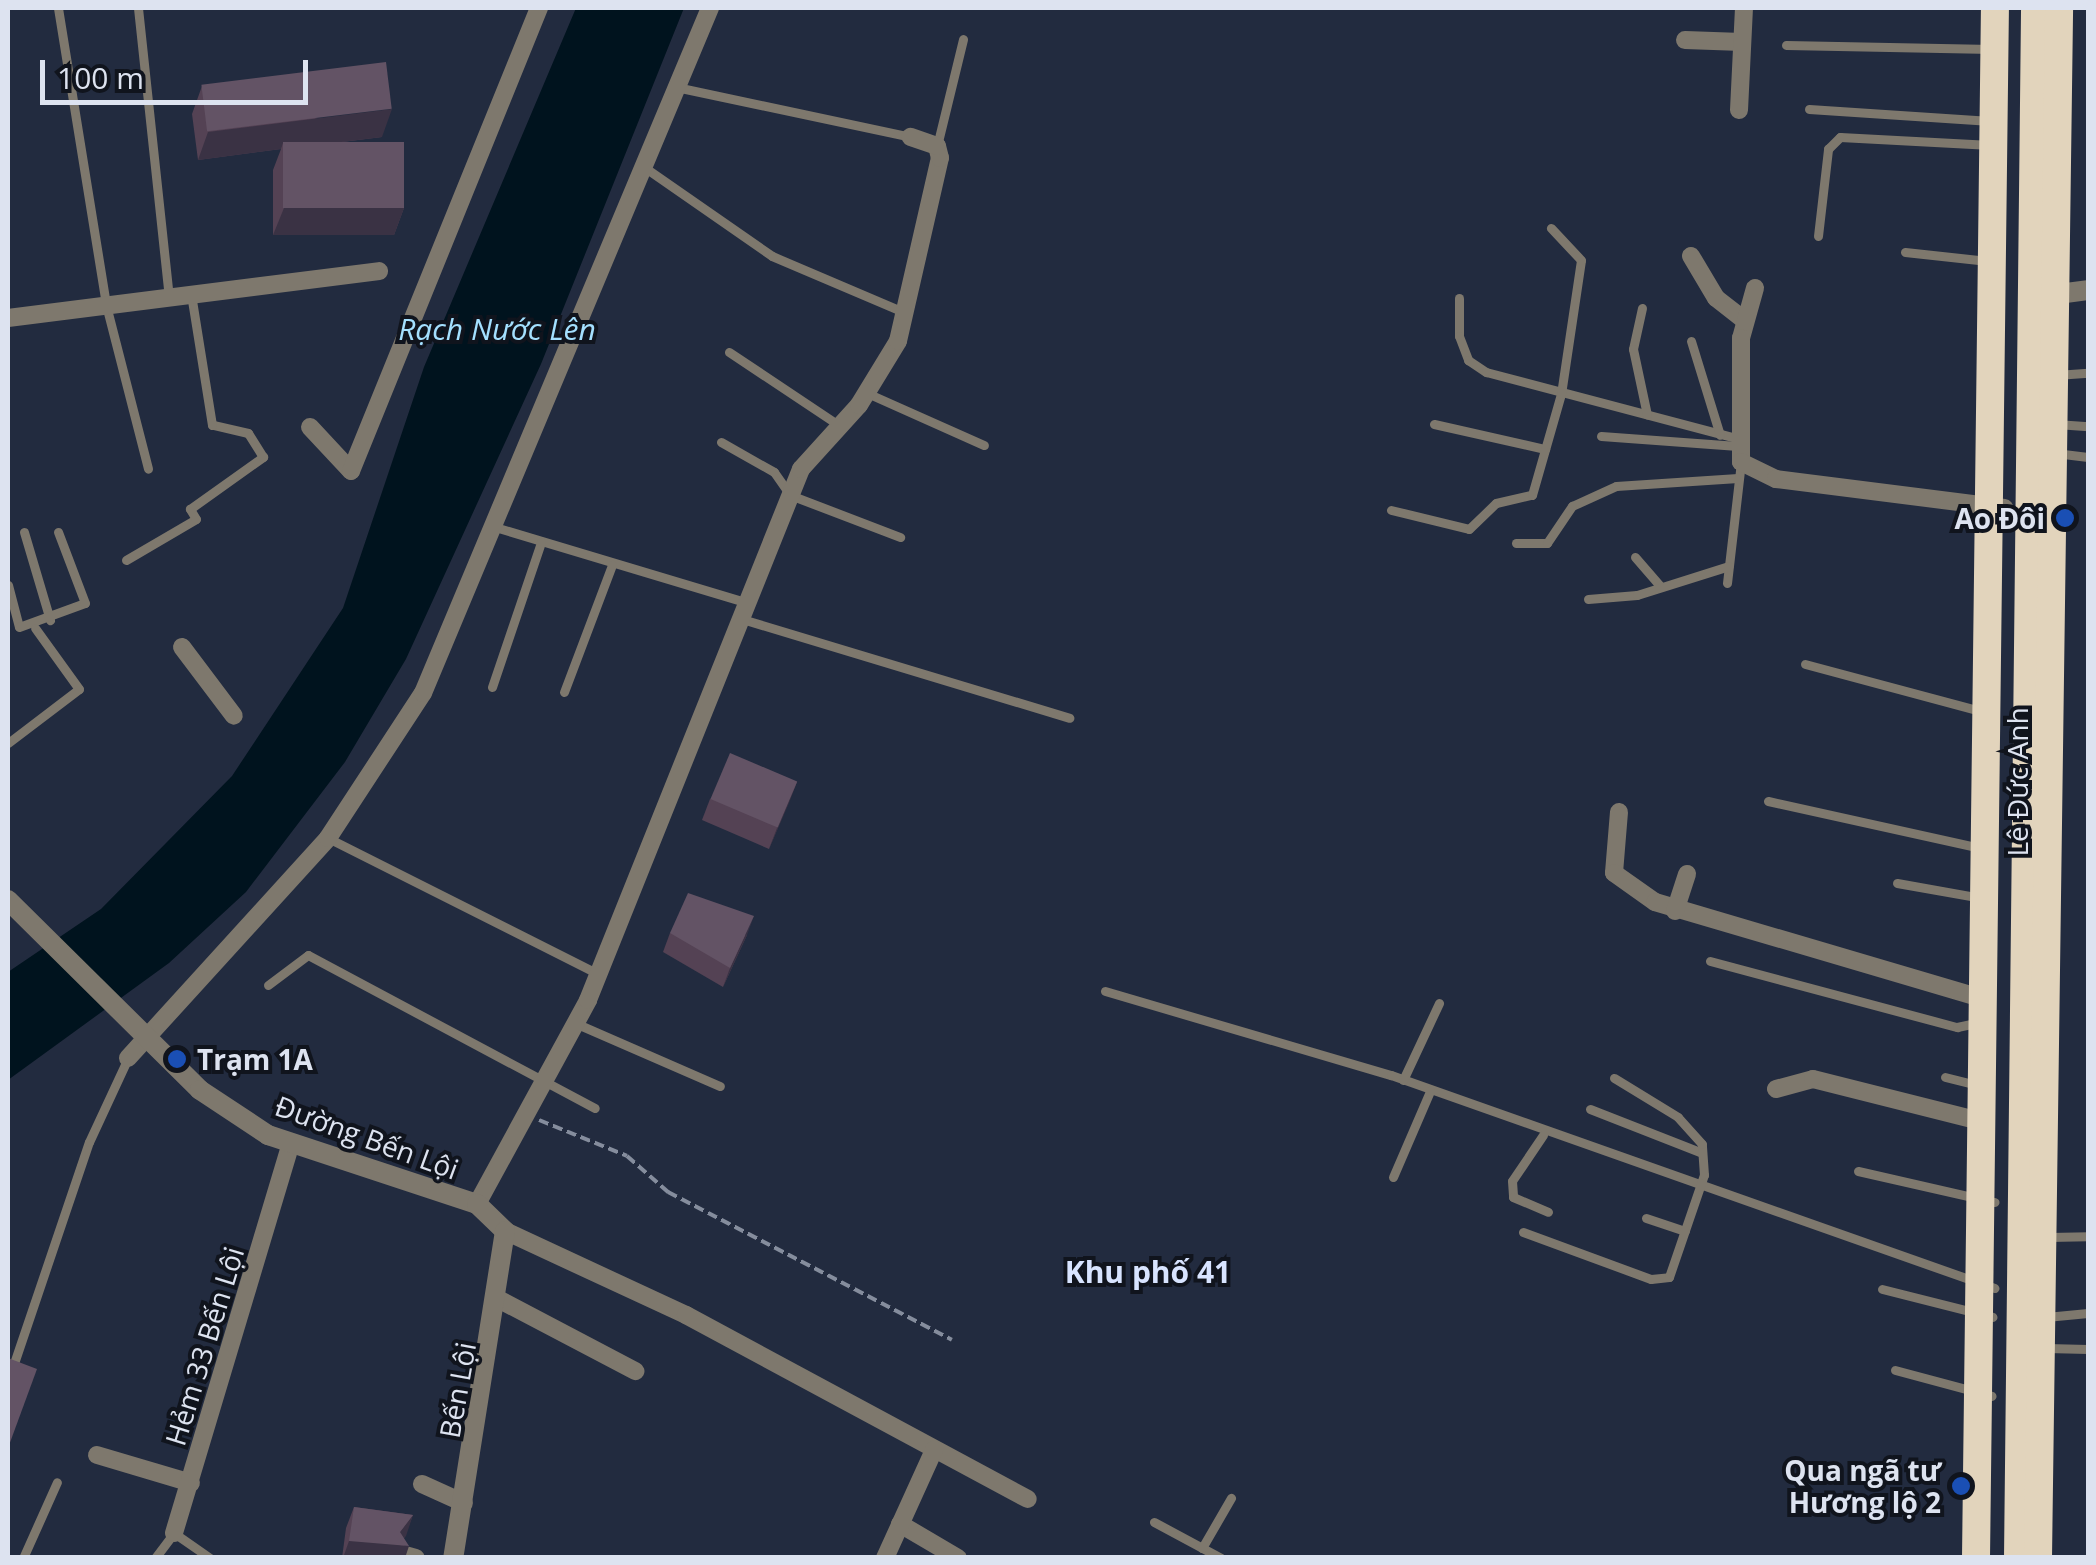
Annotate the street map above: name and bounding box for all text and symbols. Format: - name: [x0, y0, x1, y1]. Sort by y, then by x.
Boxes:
- scale bar: [45, 40, 312, 102]
- text: 100 m: [57, 57, 144, 98]
- water label: Rạch Nước Lên: [398, 311, 596, 347]
- place label: Ao Đôi: [1954, 501, 2045, 535]
- marker: Ao Đôi: [2054, 507, 2076, 529]
- street label: Lê Đức Anh: [2000, 707, 2034, 857]
- place label: Trạm 1A: [197, 1042, 313, 1076]
- marker: Trạm 1A: [166, 1048, 188, 1070]
- street label: Đường Bến Lội: [271, 1088, 463, 1186]
- street label: Hẻm 33 Bến Lội: [158, 1243, 250, 1449]
- district label: Khu phố 41: [1065, 1254, 1231, 1290]
- street label: Bến Lội: [432, 1339, 482, 1441]
- place label: Qua ngã tư Hương lộ 2: [1784, 1453, 1941, 1519]
- marker: Qua ngã tư Hương lộ 2: [1950, 1475, 1972, 1497]

